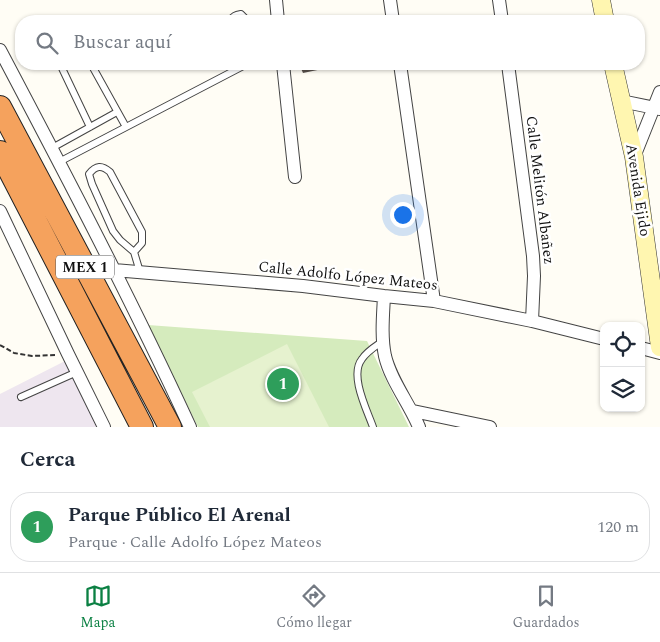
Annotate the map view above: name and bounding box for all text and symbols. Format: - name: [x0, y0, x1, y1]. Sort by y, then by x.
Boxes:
- search box: [15, 15, 645, 70]
- text: Buscar aquí: [73, 28, 172, 57]
- icon: search: [33, 29, 61, 57]
- street label: Calle Melitón Albañez: [519, 115, 561, 265]
- street label: Avenida Ejido: [619, 142, 657, 238]
- your location: [390, 202, 416, 228]
- street label: Calle Adolfo López Mateos: [257, 255, 439, 297]
- road number: MEX 1: [56, 256, 114, 278]
- map controls: [600, 322, 645, 412]
- button: locate: [600, 322, 645, 367]
- pin: 1: [267, 365, 299, 403]
- button: layers: [600, 367, 645, 412]
- text: Cerca: [20, 444, 75, 476]
- text: Parque Público El Arenal: [68, 501, 291, 530]
- text: 1: [33, 515, 41, 539]
- text: 120 m: [597, 515, 639, 539]
- text: Parque · Calle Adolfo López Mateos: [68, 530, 322, 554]
- tab: Mapa: [80, 582, 115, 633]
- tab: Cómo llegar: [276, 582, 352, 633]
- tab: Guardados: [513, 582, 580, 633]

